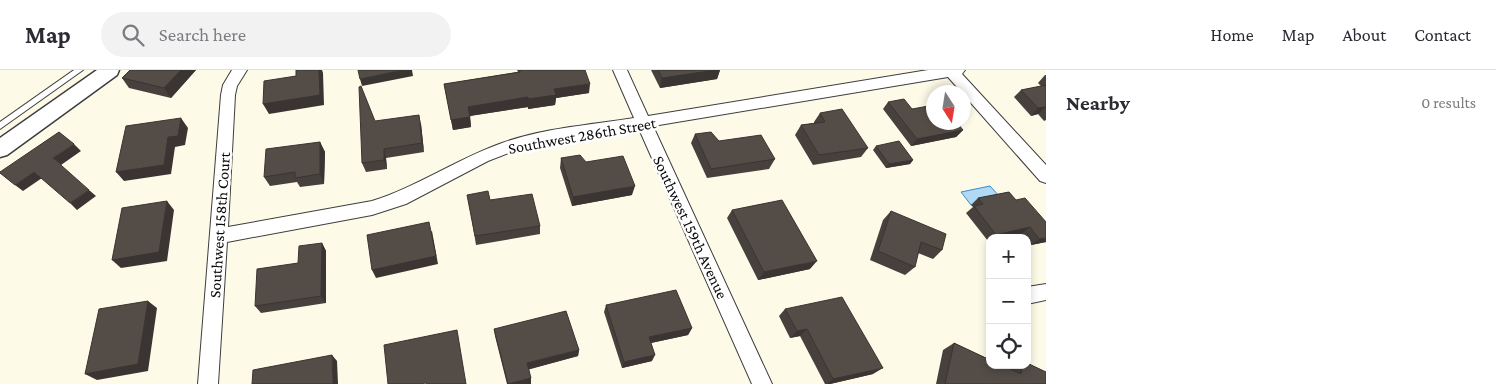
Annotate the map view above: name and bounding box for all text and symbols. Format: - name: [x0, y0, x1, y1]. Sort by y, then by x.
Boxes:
- search box: [101, 12, 451, 57]
- text: Map: [25, 21, 71, 48]
- icon: search: [119, 21, 147, 49]
- text: Search here: [159, 24, 246, 45]
- text: Home: [1211, 25, 1254, 45]
- text: Map: [1282, 25, 1314, 45]
- text: About: [1342, 25, 1386, 45]
- text: Contact: [1414, 25, 1471, 45]
- north arrow: [926, 85, 971, 130]
- text: Nearby: [1066, 91, 1130, 115]
- text: 0 results: [1421, 94, 1476, 111]
- street label: Southwest 286th Street: [507, 114, 658, 157]
- street label: Southwest 158th Court: [206, 151, 233, 298]
- street label: Southwest 159th Avenue: [650, 153, 731, 301]
- map controls: [986, 234, 1031, 369]
- button: +: [986, 234, 1031, 279]
- button: −: [986, 279, 1031, 324]
- button: locate: [986, 324, 1031, 369]

